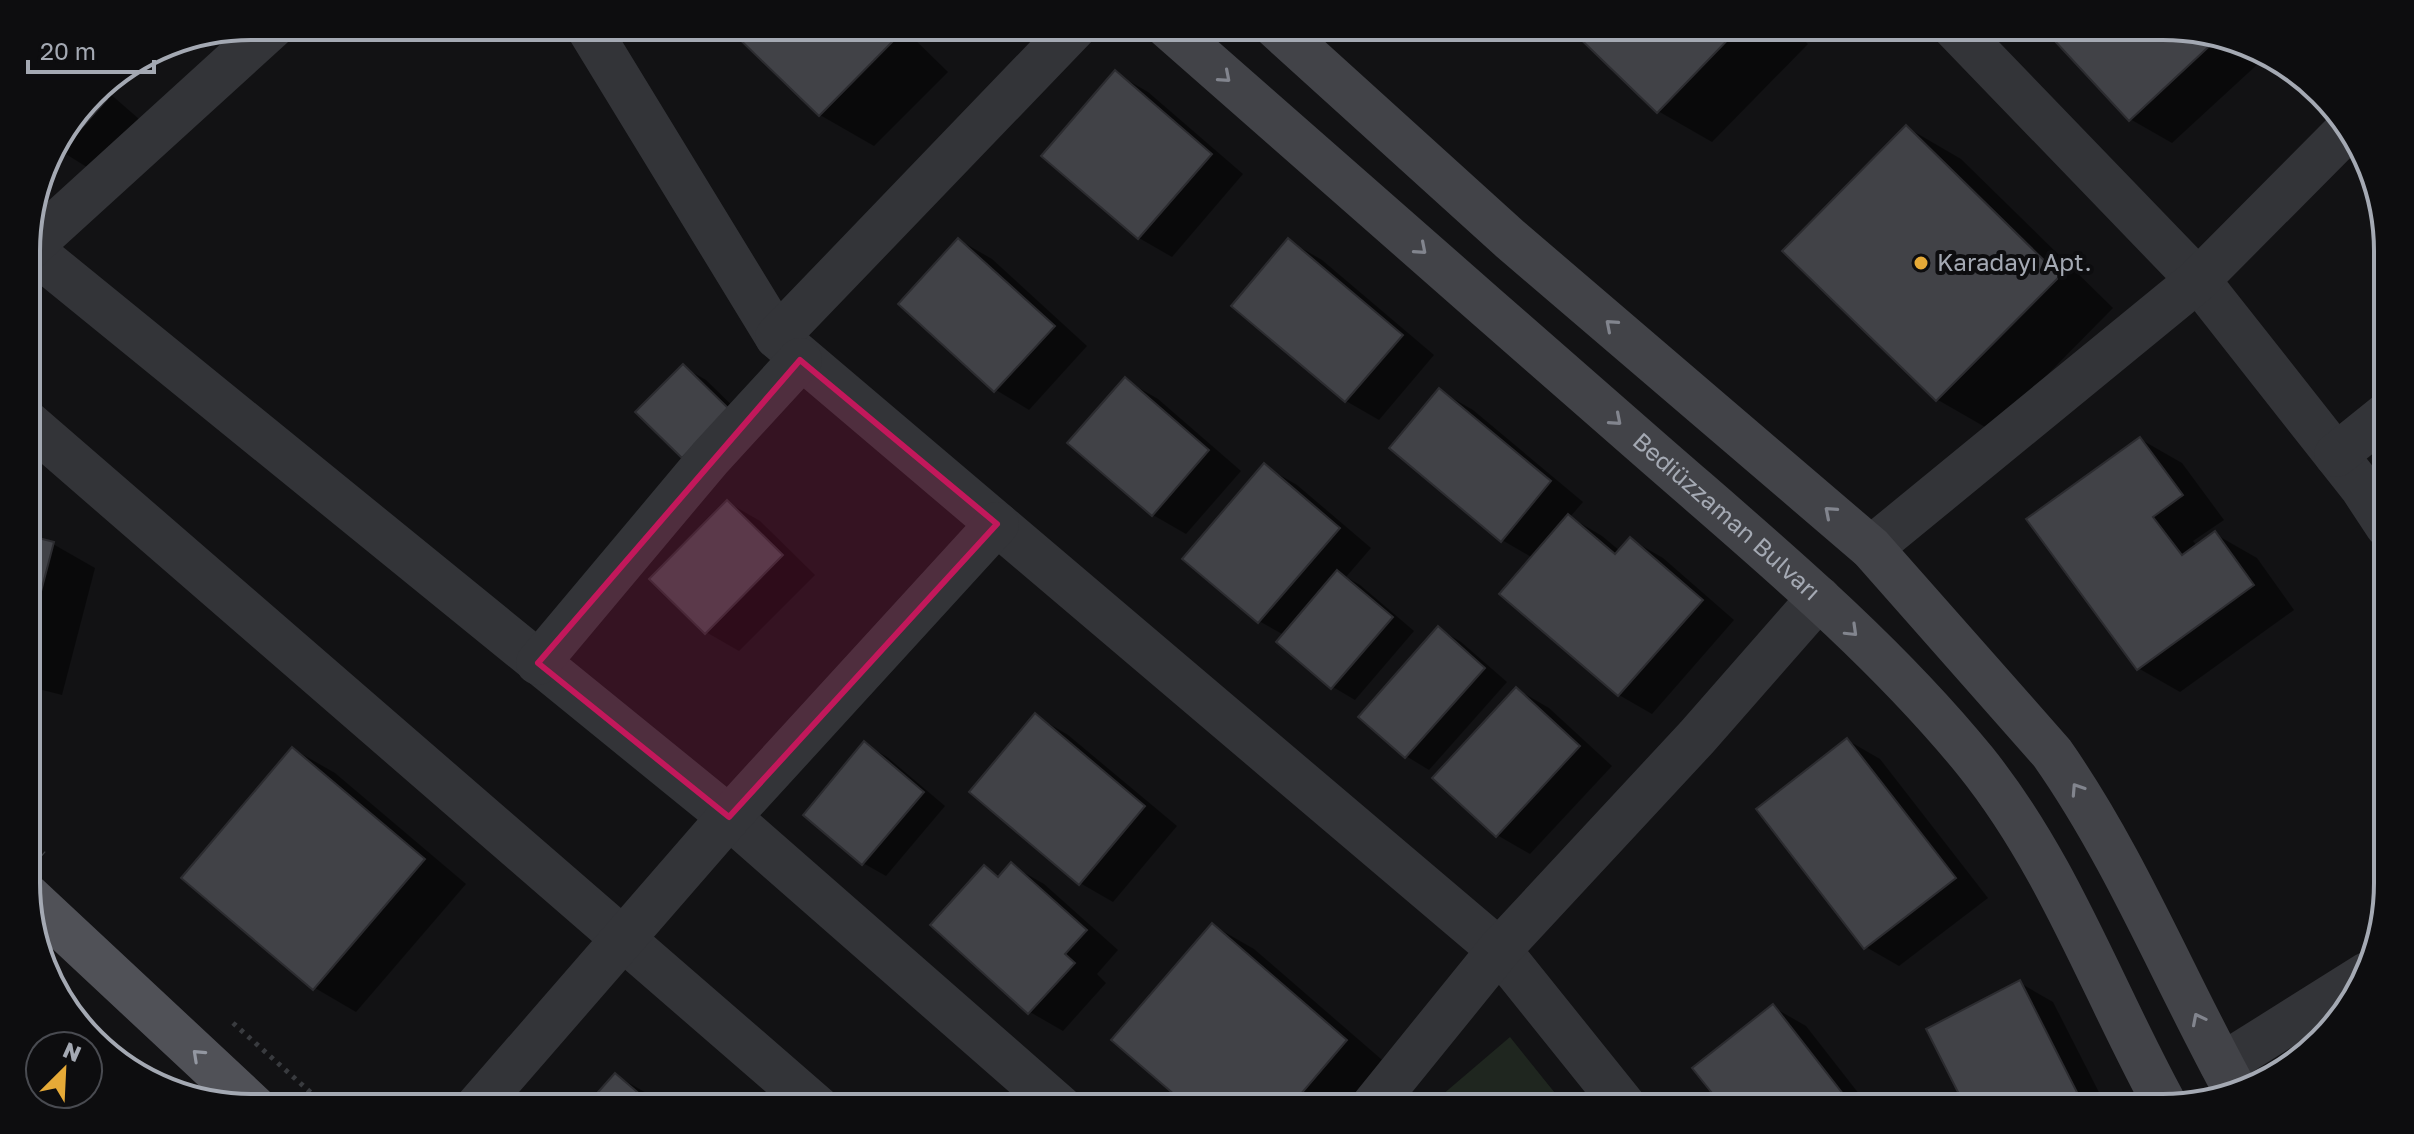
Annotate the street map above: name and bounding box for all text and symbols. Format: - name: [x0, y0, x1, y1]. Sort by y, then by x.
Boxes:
- scale bar: [28, 24, 154, 74]
- text: 20 m: [40, 36, 96, 65]
- one-way arrow: [1216, 68, 1231, 82]
- one-way arrow: [1411, 239, 1426, 254]
- place label: Karadayı Apt.: [1937, 247, 2092, 276]
- marker: Karadayı Apt.: [1912, 254, 1930, 272]
- one-way arrow: [1605, 320, 1620, 335]
- one-way arrow: [1607, 411, 1622, 425]
- street label: Bediüzzaman Bulvarı: [1628, 426, 1827, 605]
- one-way arrow: [1824, 507, 1839, 522]
- one-way arrow: [1843, 621, 1857, 636]
- one-way arrow: [2071, 783, 2086, 798]
- one-way arrow: [2192, 1013, 2208, 1028]
- north arrow: [24, 1030, 104, 1110]
- text: N: [59, 1036, 85, 1067]
- one-way arrow: [193, 1049, 207, 1064]

